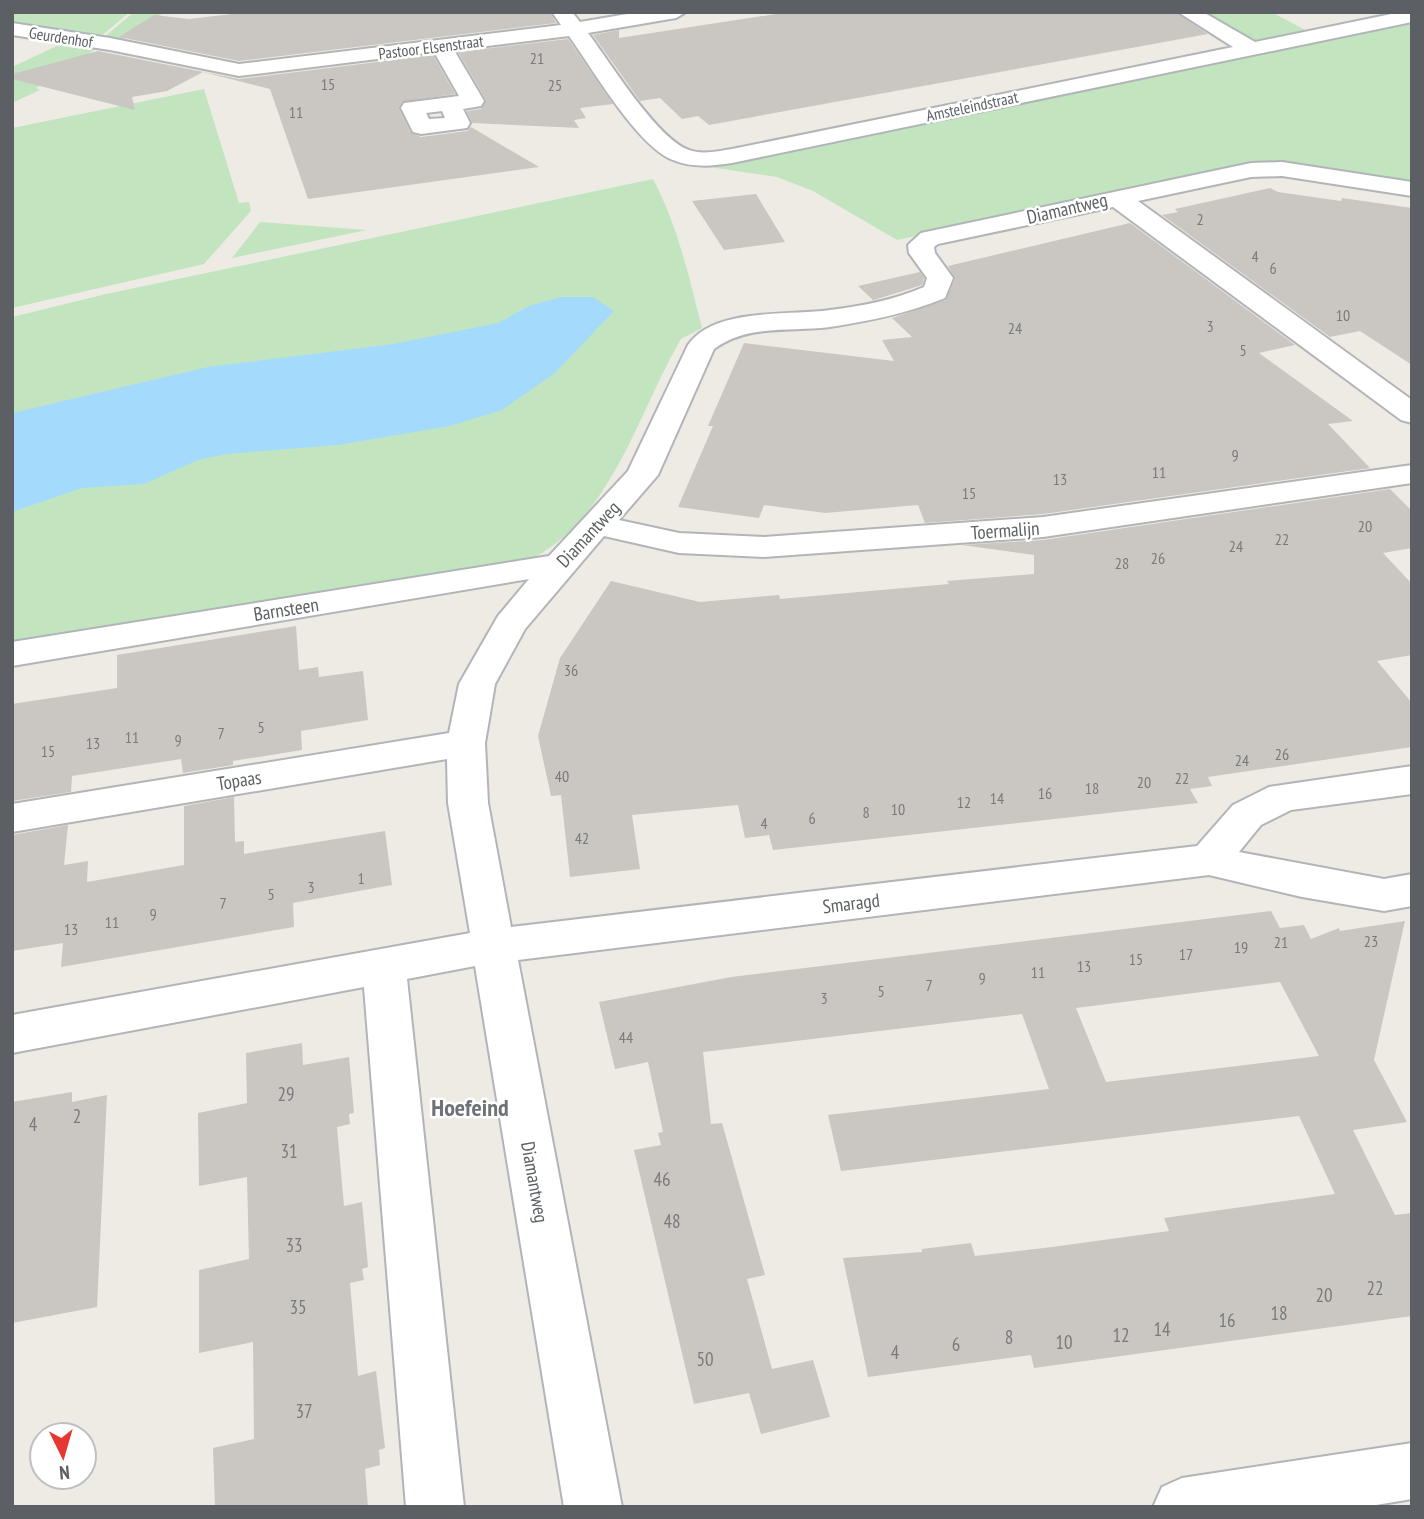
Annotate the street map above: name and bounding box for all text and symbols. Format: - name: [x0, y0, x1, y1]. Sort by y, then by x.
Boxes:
- street label: Geurdenhof: [28, 22, 95, 52]
- street label: Pastoor Elsenstraat: [377, 31, 485, 63]
- house number: 21: [530, 48, 544, 68]
- house number: 15: [321, 74, 335, 94]
- house number: 25: [548, 75, 562, 95]
- street label: Amsteleindstraat: [924, 86, 1020, 125]
- house number: 11: [289, 102, 303, 122]
- street label: Diamantweg: [1024, 187, 1110, 229]
- house number: 2: [1196, 209, 1204, 229]
- house number: 4: [1251, 246, 1259, 266]
- house number: 6: [1269, 258, 1277, 278]
- house number: 10: [1336, 305, 1350, 325]
- house number: 3: [1206, 316, 1214, 336]
- house number: 24: [1008, 318, 1022, 338]
- house number: 5: [1239, 340, 1247, 360]
- house number: 9: [1231, 445, 1239, 465]
- house number: 11: [1152, 462, 1166, 482]
- house number: 13: [1053, 469, 1067, 489]
- house number: 15: [962, 483, 976, 503]
- street label: Diamantweg: [551, 496, 625, 572]
- street label: Toermalijn: [970, 516, 1040, 544]
- house number: 20: [1358, 516, 1372, 536]
- house number: 22: [1275, 529, 1289, 549]
- house number: 24: [1229, 536, 1243, 556]
- house number: 26: [1151, 548, 1165, 568]
- house number: 28: [1115, 553, 1129, 573]
- street label: Barnsteen: [252, 592, 320, 626]
- house number: 36: [564, 660, 578, 680]
- house number: 5: [257, 717, 265, 737]
- house number: 7: [217, 723, 225, 743]
- house number: 11: [125, 727, 139, 747]
- house number: 9: [174, 730, 182, 750]
- house number: 13: [86, 733, 100, 753]
- house number: 15: [41, 741, 55, 761]
- house number: 26: [1275, 744, 1289, 764]
- house number: 24: [1235, 750, 1249, 770]
- street label: Topaas: [215, 765, 263, 795]
- house number: 40: [555, 766, 569, 786]
- house number: 22: [1175, 768, 1189, 788]
- house number: 20: [1137, 772, 1151, 792]
- house number: 18: [1085, 778, 1099, 798]
- house number: 16: [1038, 783, 1052, 803]
- house number: 14: [990, 788, 1004, 808]
- house number: 12: [957, 792, 971, 812]
- house number: 10: [891, 799, 905, 819]
- house number: 8: [862, 802, 870, 822]
- house number: 6: [808, 808, 816, 828]
- house number: 4: [760, 813, 768, 833]
- house number: 42: [575, 828, 589, 848]
- house number: 1: [357, 868, 365, 888]
- house number: 3: [307, 877, 315, 897]
- house number: 5: [267, 884, 275, 904]
- street label: Smaragd: [821, 888, 881, 918]
- house number: 7: [219, 893, 227, 913]
- house number: 9: [149, 904, 157, 924]
- house number: 11: [105, 912, 119, 932]
- house number: 13: [64, 919, 78, 939]
- house number: 23: [1364, 931, 1378, 951]
- house number: 21: [1274, 932, 1288, 952]
- house number: 19: [1234, 937, 1248, 957]
- house number: 17: [1179, 944, 1193, 964]
- house number: 15: [1129, 949, 1143, 969]
- house number: 13: [1077, 956, 1091, 976]
- house number: 11: [1031, 962, 1045, 982]
- house number: 9: [978, 968, 986, 988]
- house number: 7: [925, 975, 933, 995]
- house number: 5: [877, 981, 885, 1001]
- house number: 3: [820, 988, 828, 1008]
- house number: 44: [619, 1027, 633, 1047]
- house number: 29: [277, 1082, 295, 1106]
- district label: Hoefeind: [431, 1092, 509, 1123]
- house number: 2: [73, 1104, 81, 1128]
- house number: 4: [29, 1112, 38, 1136]
- house number: 31: [280, 1139, 298, 1163]
- street label: Diamantweg: [516, 1139, 554, 1225]
- house number: 46: [653, 1167, 671, 1191]
- house number: 48: [663, 1209, 681, 1233]
- house number: 33: [285, 1233, 303, 1257]
- house number: 22: [1366, 1276, 1384, 1300]
- house number: 20: [1315, 1283, 1333, 1307]
- house number: 35: [289, 1295, 307, 1319]
- house number: 18: [1270, 1301, 1288, 1325]
- house number: 16: [1218, 1308, 1236, 1332]
- house number: 14: [1153, 1317, 1171, 1341]
- house number: 12: [1112, 1323, 1130, 1347]
- house number: 8: [1005, 1325, 1013, 1349]
- house number: 10: [1055, 1330, 1073, 1354]
- house number: 6: [952, 1332, 960, 1356]
- house number: 4: [891, 1340, 900, 1364]
- house number: 50: [696, 1347, 714, 1371]
- house number: 37: [295, 1399, 313, 1423]
- north arrow: [28, 1421, 98, 1491]
- text: N: [58, 1461, 71, 1485]

